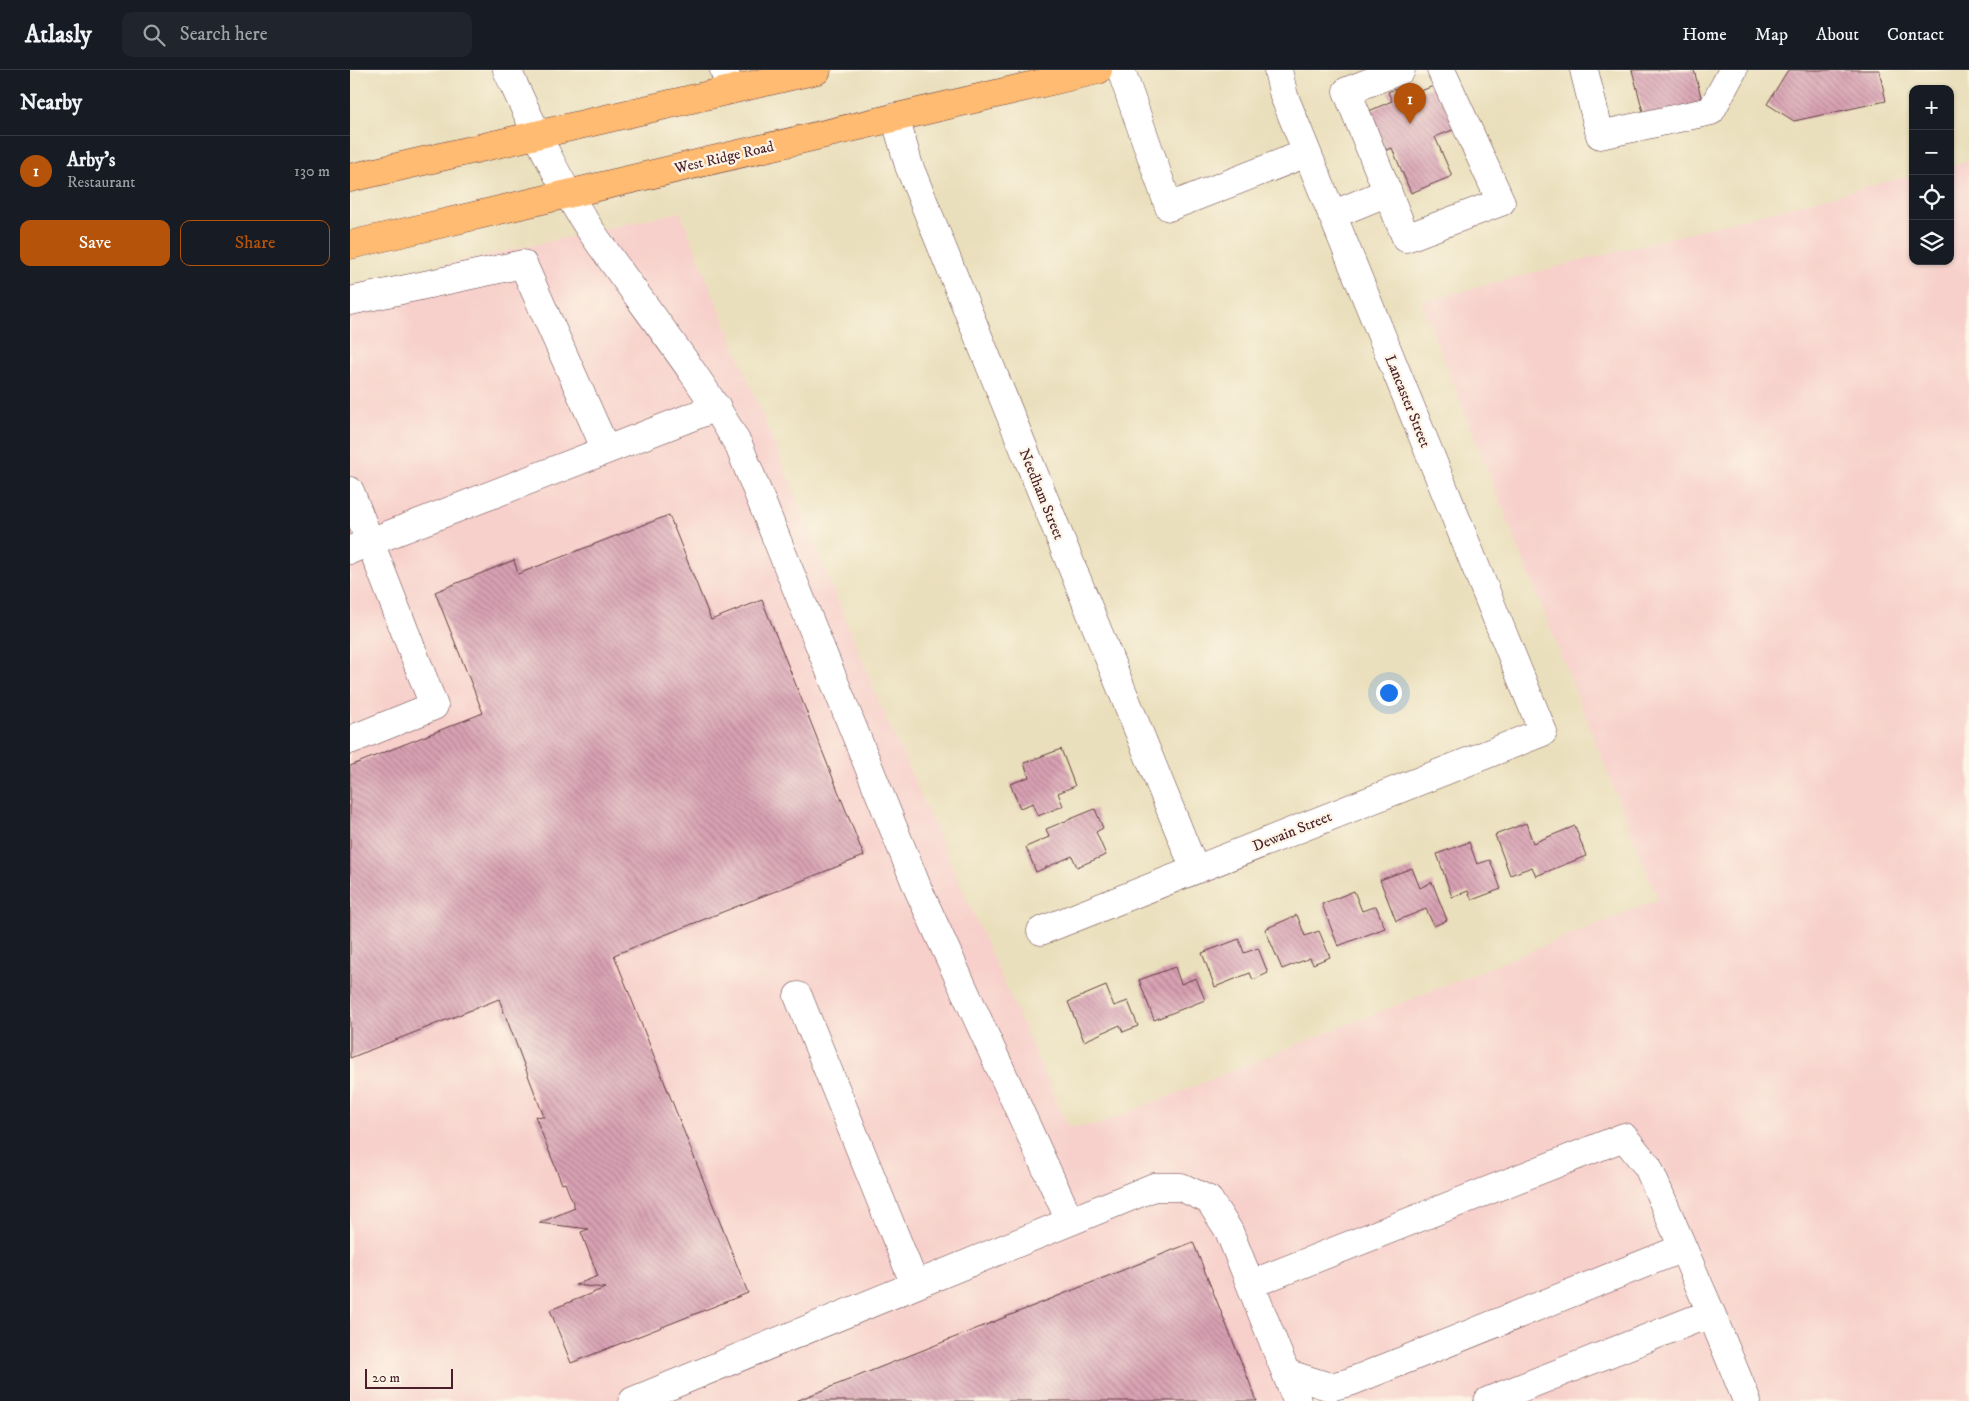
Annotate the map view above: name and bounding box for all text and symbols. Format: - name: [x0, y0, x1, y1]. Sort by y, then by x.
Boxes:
- search box: [122, 12, 472, 57]
- text: Atlasly: [25, 20, 92, 50]
- icon: search: [140, 21, 168, 49]
- text: Search here: [180, 23, 268, 46]
- text: Home: [1682, 24, 1727, 46]
- text: Map: [1755, 24, 1788, 46]
- text: About: [1816, 24, 1859, 46]
- text: Contact: [1887, 24, 1944, 46]
- pin: 1: [1394, 83, 1426, 124]
- map controls: [1909, 85, 1954, 265]
- button: +: [1909, 85, 1954, 130]
- text: Nearby: [20, 90, 82, 116]
- button: −: [1909, 130, 1954, 175]
- street label: West Ridge Road: [672, 137, 776, 178]
- text: Arby's: [67, 149, 115, 172]
- text: 1: [33, 161, 39, 181]
- text: 130 m: [294, 161, 330, 181]
- text: Restaurant: [67, 172, 135, 192]
- button: locate: [1909, 175, 1954, 220]
- button: Save: [20, 220, 170, 266]
- button: Share: [180, 220, 330, 266]
- button: layers: [1909, 220, 1954, 265]
- street label: Lancaster Street: [1380, 352, 1435, 450]
- street label: Needham Street: [1015, 446, 1068, 542]
- your location: [1376, 680, 1402, 706]
- street label: Dewain Street: [1250, 807, 1335, 856]
- scale bar: [365, 1366, 452, 1389]
- text: 20 m: [372, 1369, 400, 1387]

